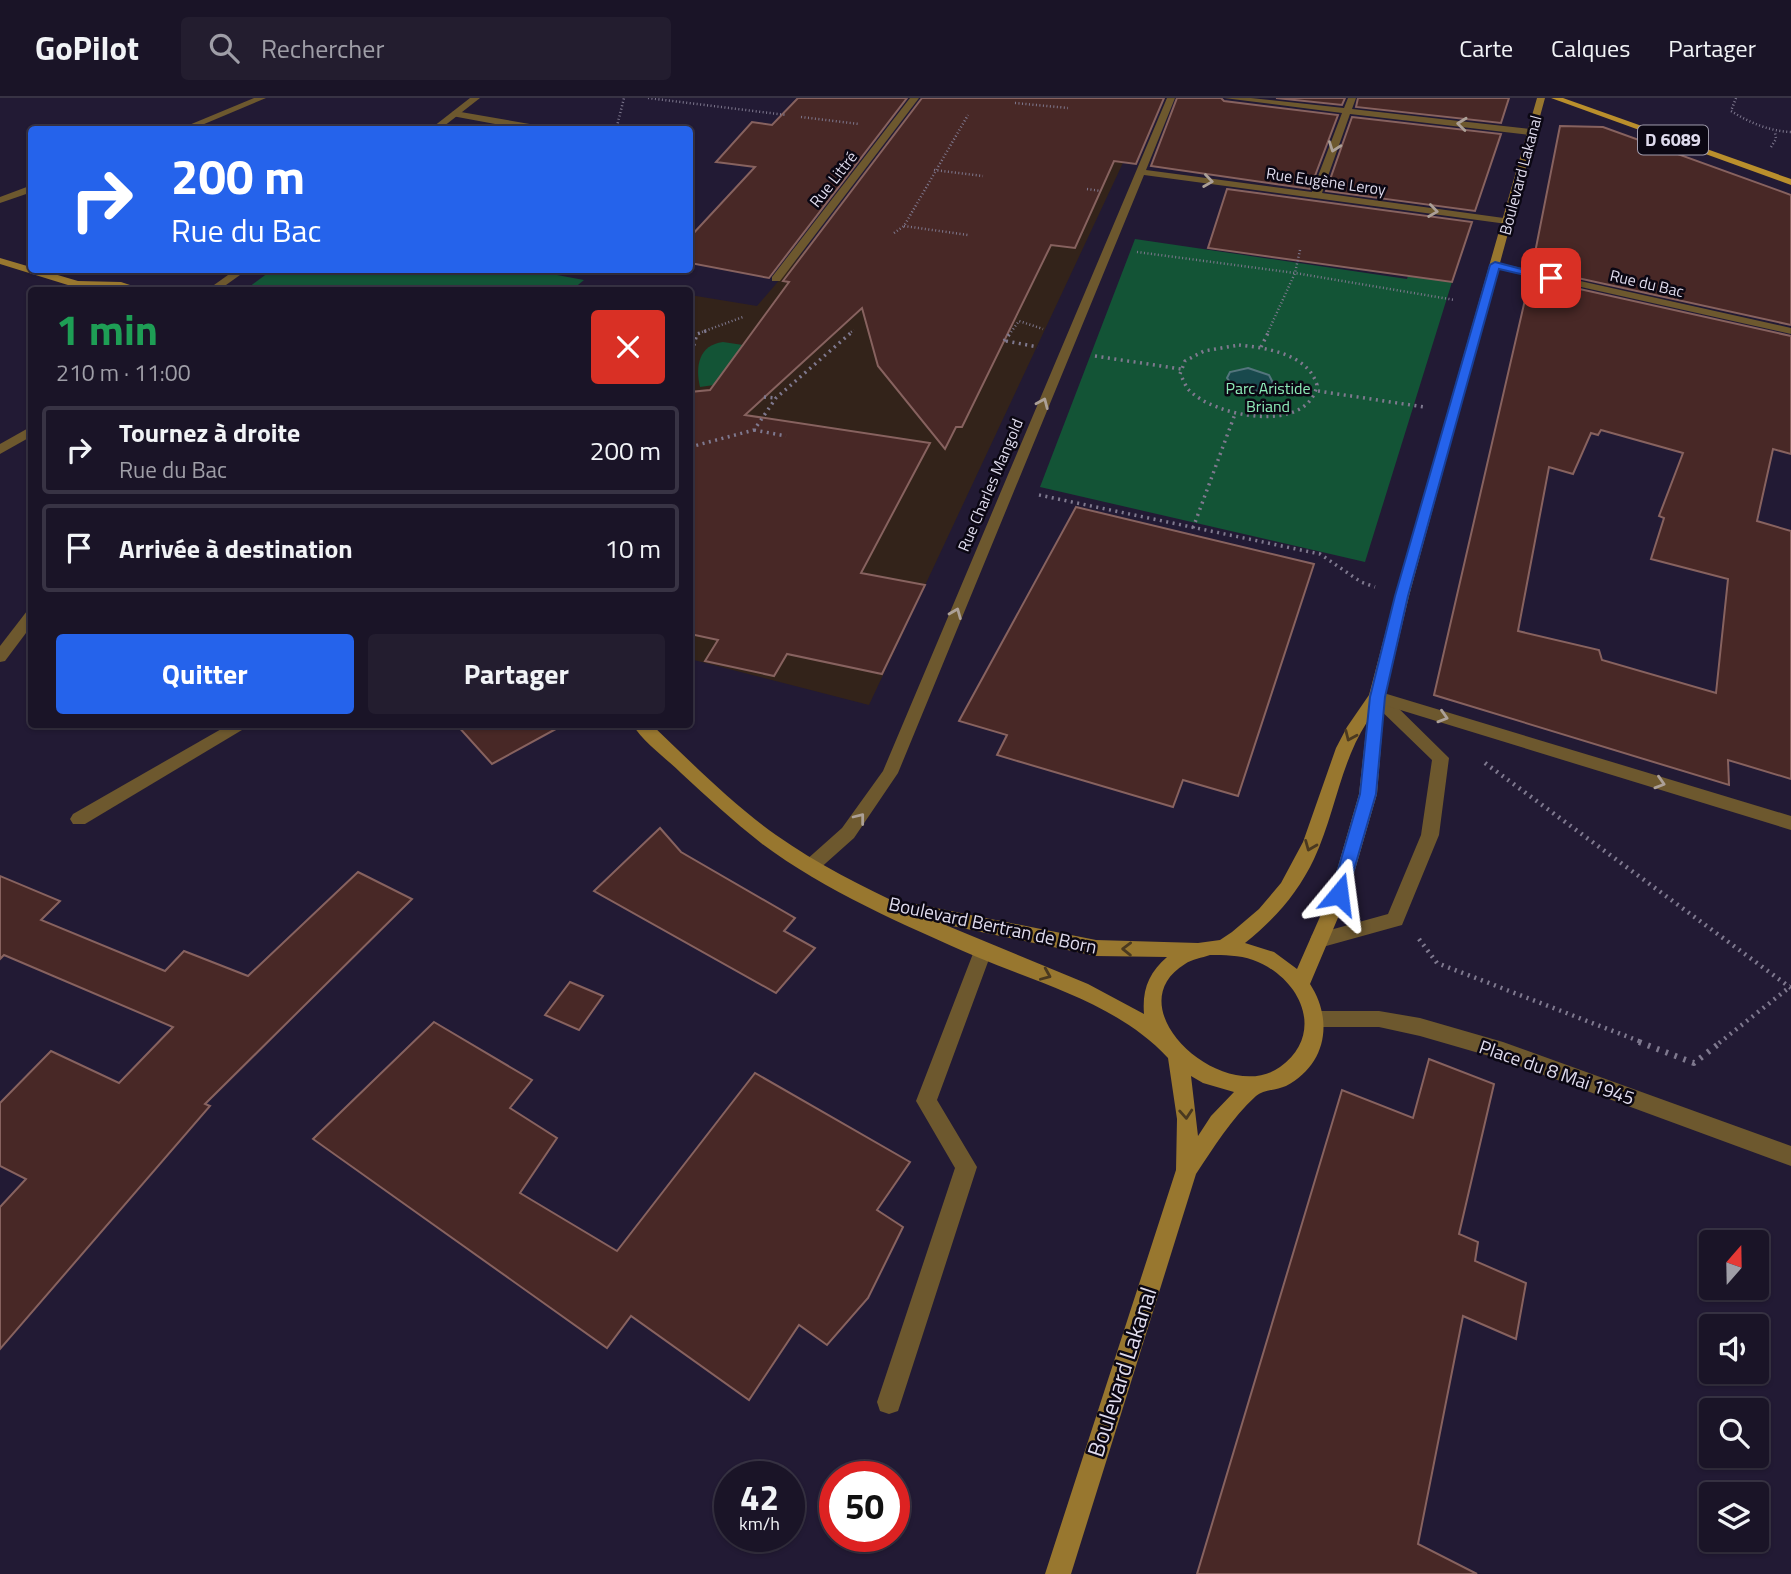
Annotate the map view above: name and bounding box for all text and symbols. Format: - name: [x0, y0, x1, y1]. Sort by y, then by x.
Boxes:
- search box: [181, 17, 671, 80]
- text: GoPilot: [35, 23, 139, 73]
- icon: search: [205, 29, 243, 67]
- text: Rechercher: [261, 29, 384, 68]
- text: Carte: [1459, 30, 1513, 66]
- text: Calques: [1551, 30, 1630, 66]
- text: Partager: [1668, 30, 1756, 66]
- street label: Boulevard Lakanal: [1492, 113, 1548, 237]
- one-way arrow: [1456, 117, 1468, 132]
- road number: D 6089: [1638, 126, 1708, 154]
- text: 200 m: [171, 138, 305, 213]
- one-way arrow: [1329, 140, 1343, 152]
- street label: Rue Littré: [803, 146, 863, 212]
- icon: right: [56, 154, 147, 245]
- street label: Rue Eugène Leroy: [1265, 161, 1388, 201]
- one-way arrow: [1202, 173, 1213, 188]
- one-way arrow: [1427, 204, 1439, 219]
- text: Rue du Bac: [171, 206, 321, 254]
- pin: [1521, 248, 1581, 308]
- icon: arrive: [1532, 259, 1570, 297]
- street label: Rue du Bac: [1608, 263, 1686, 303]
- text: 1 min: [56, 297, 158, 361]
- button: close: [591, 310, 665, 384]
- text: 210 m · 11:00: [56, 355, 191, 390]
- park label: Parc Aristide Briand: [1226, 376, 1310, 418]
- one-way arrow: [1035, 397, 1049, 410]
- text: Tournez à droite: [119, 413, 300, 452]
- street label: Rue Charles Mangold: [951, 415, 1029, 555]
- icon: right: [60, 431, 98, 469]
- text: 200 m: [590, 431, 661, 470]
- text: Rue du Bac: [119, 452, 227, 487]
- icon: arrive: [60, 529, 98, 567]
- text: Arrivée à destination: [119, 529, 353, 568]
- text: 10 m: [604, 529, 661, 568]
- one-way arrow: [947, 607, 961, 619]
- button: Quitter: [56, 634, 354, 714]
- button: Partager: [368, 634, 665, 714]
- one-way arrow: [1436, 708, 1448, 723]
- one-way arrow: [1344, 729, 1358, 741]
- one-way arrow: [1654, 775, 1666, 790]
- one-way arrow: [851, 813, 864, 826]
- one-way arrow: [1304, 839, 1318, 851]
- position arrow: [1302, 857, 1376, 931]
- street label: Boulevard Bertran de Born: [886, 888, 1100, 961]
- one-way arrow: [1121, 941, 1132, 957]
- one-way arrow: [1039, 967, 1052, 981]
- street label: Place du 8 Mai 1945: [1476, 1031, 1639, 1112]
- one-way arrow: [1178, 1108, 1193, 1119]
- north arrow: [1699, 1230, 1769, 1300]
- map controls: [1699, 1230, 1769, 1552]
- street label: Boulevard Lakanal: [1078, 1282, 1165, 1461]
- button: sound: [1699, 1314, 1769, 1384]
- button: search: [1699, 1398, 1769, 1468]
- speed limit sign: 50: [819, 1461, 910, 1552]
- text: 42: [740, 1470, 779, 1524]
- button: layers: [1699, 1482, 1769, 1552]
- text: km/h: [739, 1510, 780, 1537]

